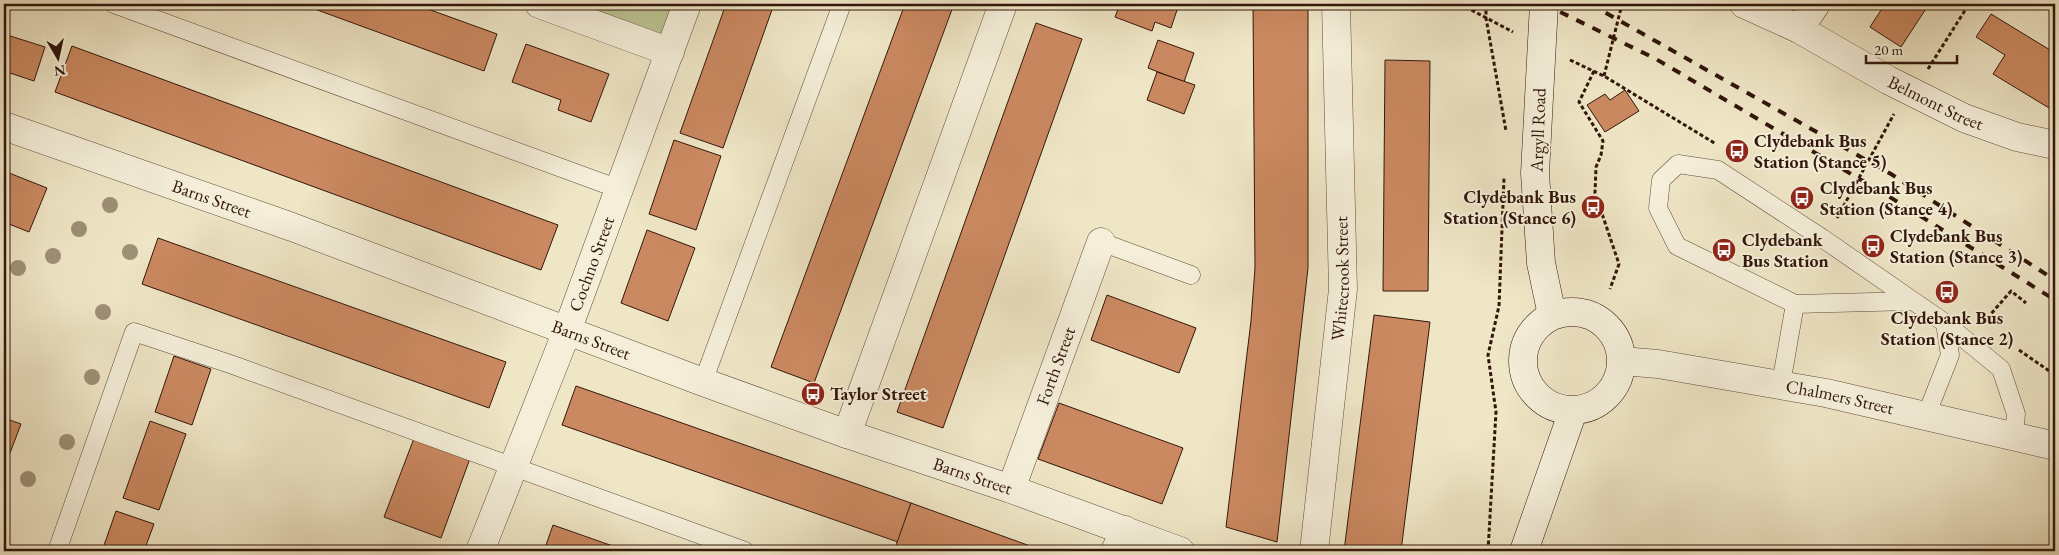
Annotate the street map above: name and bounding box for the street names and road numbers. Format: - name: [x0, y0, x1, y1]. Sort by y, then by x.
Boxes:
- street label: Belmont Street: [1884, 70, 1987, 135]
- street label: Argyll Road: [1525, 87, 1550, 173]
- street label: Barns Street: [169, 174, 255, 223]
- street label: Cochno Street: [563, 213, 619, 315]
- street label: Whitecrook Street: [1325, 216, 1354, 342]
- street label: Barns Street: [549, 314, 634, 365]
- street label: Forth Street: [1031, 323, 1080, 408]
- street label: Chalmers Street: [1784, 374, 1896, 419]
- street label: Barns Street: [930, 452, 1016, 500]

